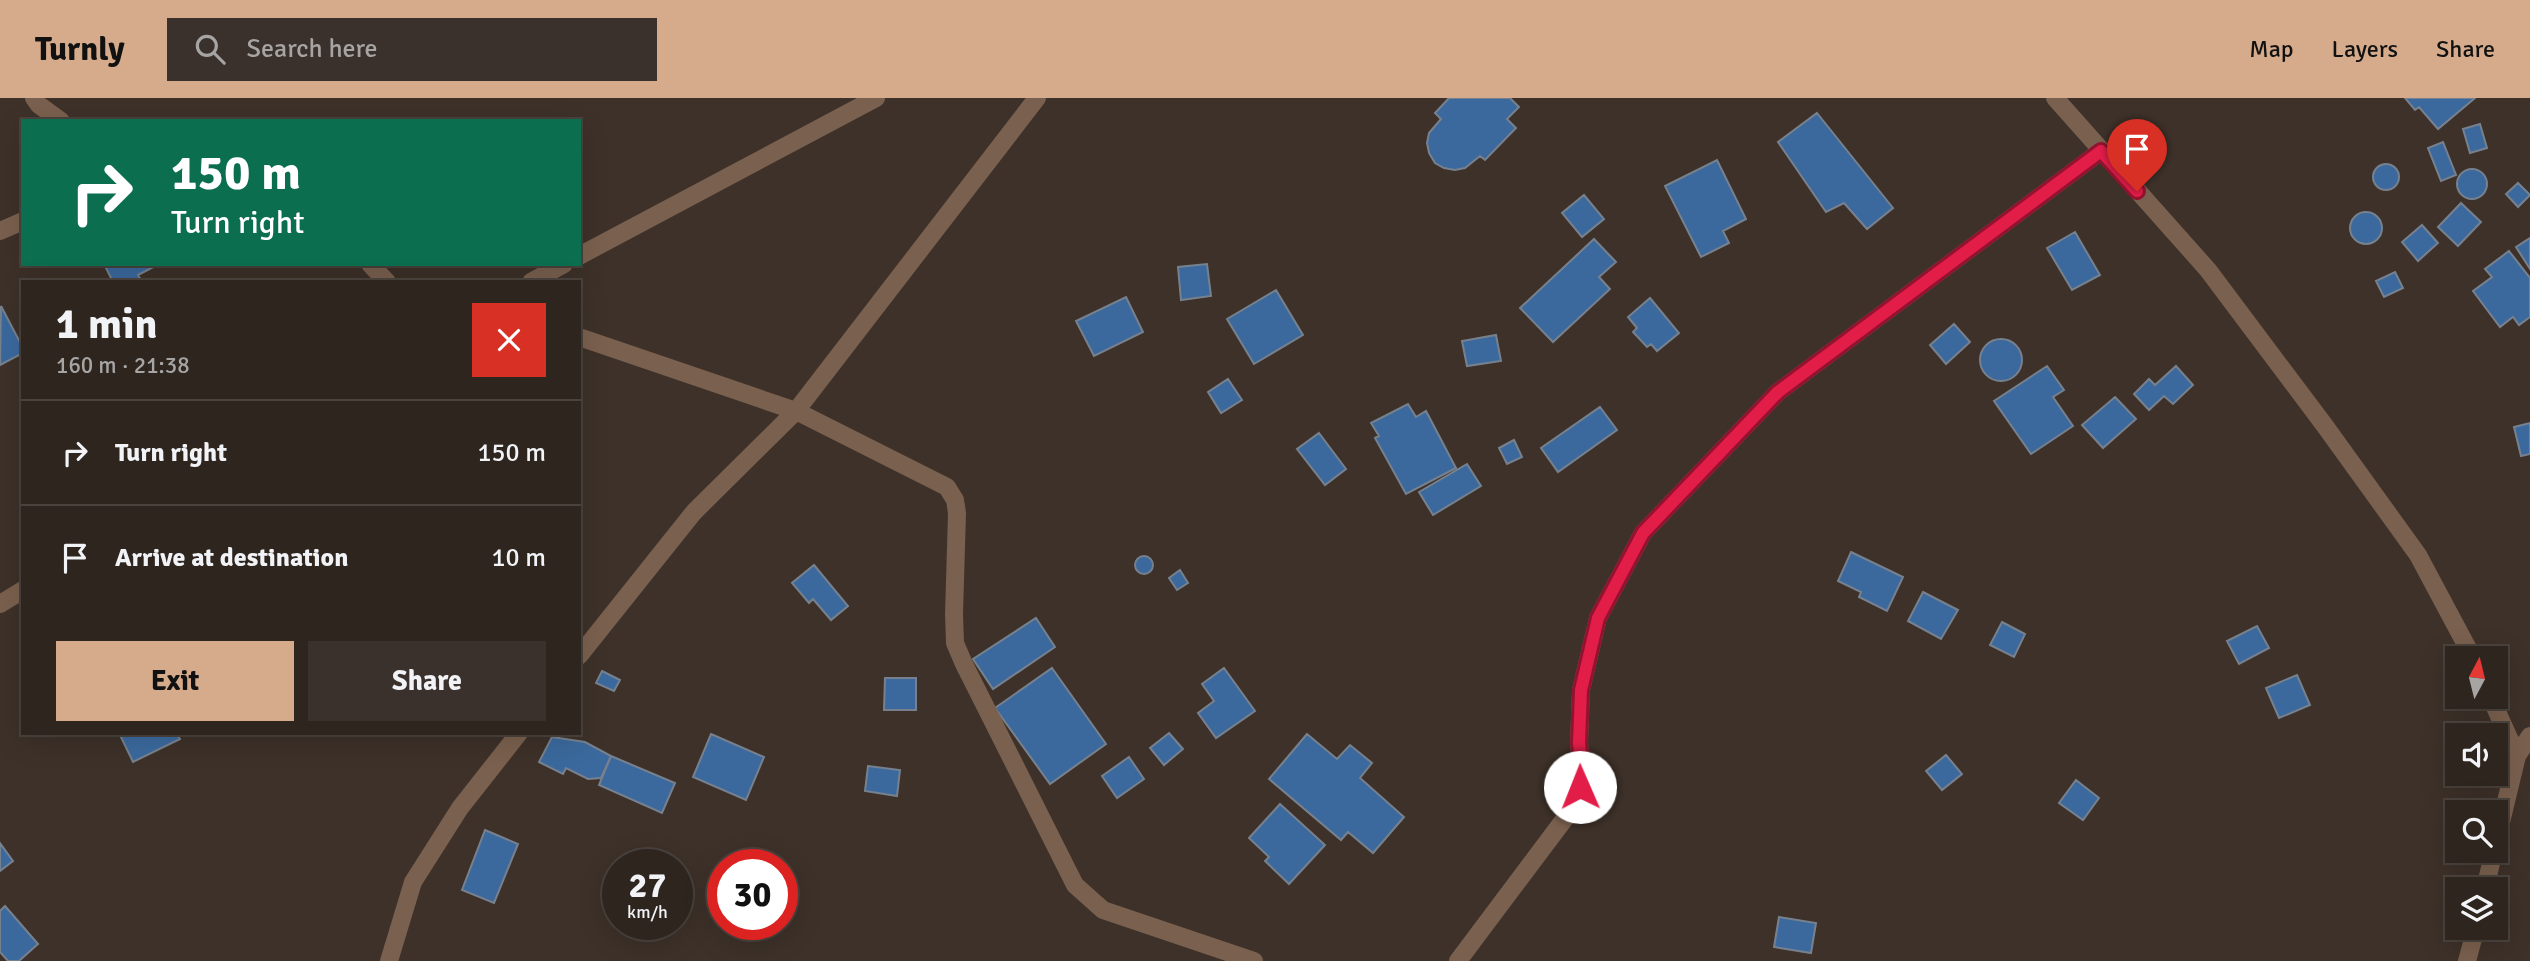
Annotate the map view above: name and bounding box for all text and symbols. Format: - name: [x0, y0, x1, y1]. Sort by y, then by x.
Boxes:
- search box: [167, 18, 657, 81]
- text: Turnly: [35, 29, 125, 70]
- icon: search: [191, 30, 229, 68]
- text: Search here: [247, 33, 378, 65]
- text: Map: [2249, 34, 2294, 64]
- text: Layers: [2332, 34, 2398, 64]
- text: Share: [2436, 34, 2495, 64]
- pin: [2107, 119, 2167, 191]
- icon: arrive: [2118, 130, 2156, 168]
- text: 150 m: [171, 143, 301, 203]
- icon: right: [56, 147, 147, 238]
- text: Turn right: [171, 203, 304, 242]
- text: 1 min: [56, 299, 157, 350]
- button: close: [472, 303, 546, 377]
- text: 160 m · 21:38: [56, 351, 190, 380]
- icon: right: [56, 434, 94, 472]
- text: Turn right: [115, 437, 227, 469]
- text: 150 m: [477, 437, 546, 469]
- icon: arrive: [56, 539, 94, 577]
- text: Arrive at destination: [115, 542, 348, 574]
- text: 10 m: [491, 542, 546, 574]
- button: Exit: [56, 641, 294, 721]
- button: Share: [308, 641, 546, 721]
- north arrow: [2445, 646, 2508, 709]
- map controls: [2445, 646, 2508, 940]
- button: sound: [2445, 723, 2508, 786]
- position arrow: [1543, 750, 1617, 824]
- button: search: [2445, 800, 2508, 863]
- speed limit sign: 30: [707, 849, 798, 940]
- text: 27: [629, 864, 666, 907]
- button: layers: [2445, 877, 2508, 940]
- text: km/h: [627, 901, 668, 923]

